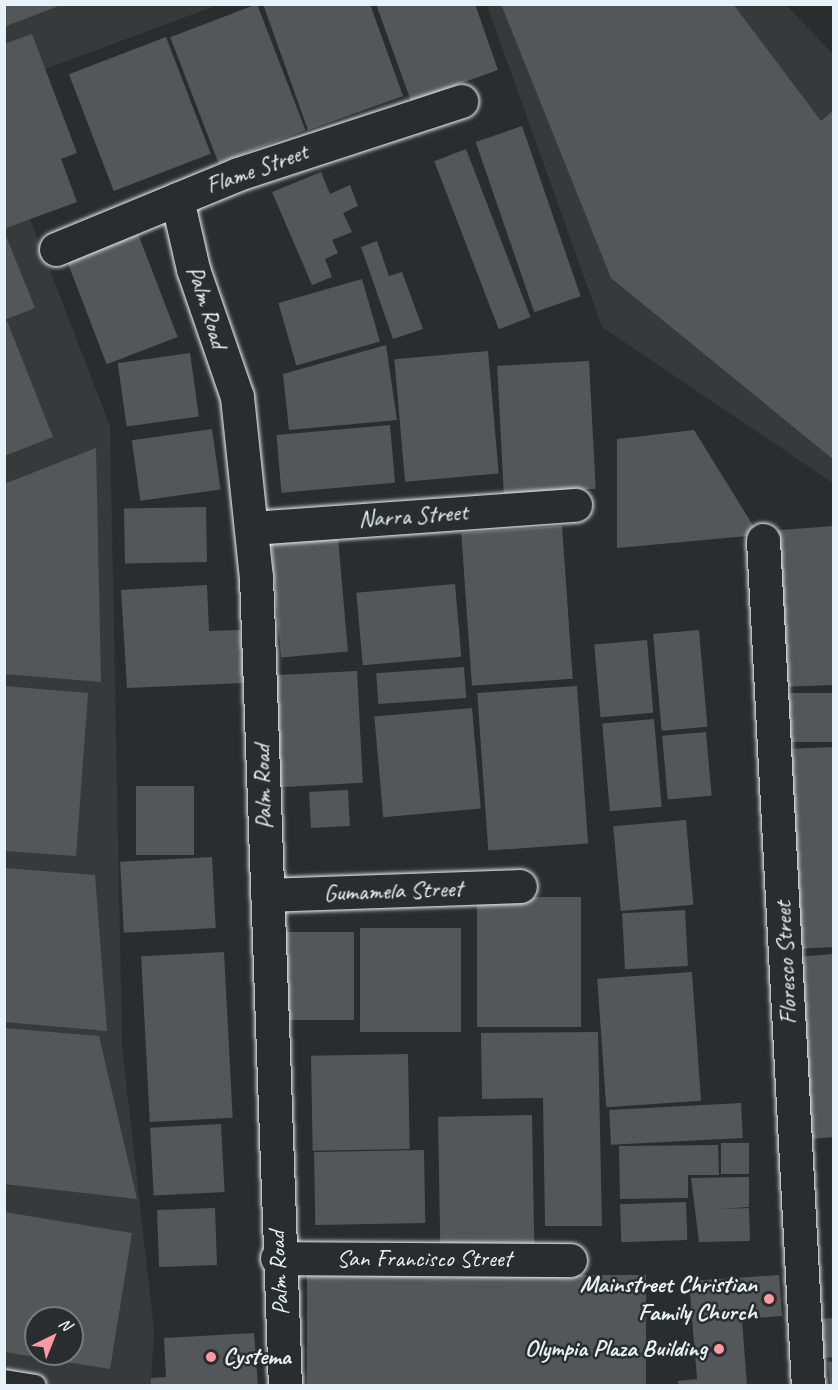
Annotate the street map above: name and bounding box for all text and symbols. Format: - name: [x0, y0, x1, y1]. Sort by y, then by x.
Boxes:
- street label: Flame Street: [202, 137, 312, 201]
- street label: Palm Road: [180, 262, 234, 352]
- street label: Narra Street: [357, 498, 469, 534]
- street label: Palm Road: [247, 744, 279, 830]
- street label: Gumamela Street: [323, 874, 463, 908]
- street label: Floresco Street: [768, 901, 804, 1025]
- street label: Palm Road: [262, 1230, 296, 1316]
- street label: San Francisco Street: [336, 1245, 512, 1273]
- place label: Mainstreet Christian Family Church: [580, 1271, 757, 1327]
- marker: Mainstreet Christian Family Church: [762, 1292, 776, 1306]
- north arrow: [24, 1306, 84, 1366]
- text: N: [54, 1314, 75, 1335]
- place label: Olympia Plaza Building: [525, 1335, 707, 1363]
- marker: Olympia Plaza Building: [712, 1342, 726, 1356]
- place label: Cystema: [223, 1343, 290, 1371]
- marker: Cystema: [204, 1350, 218, 1364]

